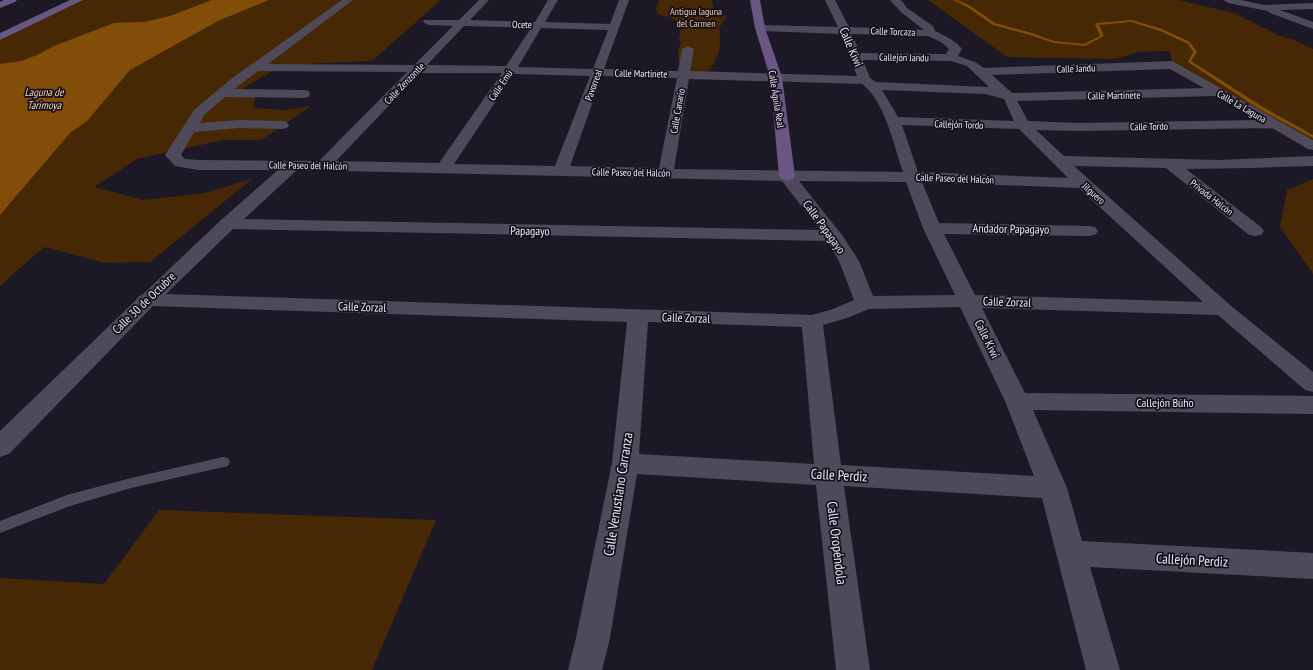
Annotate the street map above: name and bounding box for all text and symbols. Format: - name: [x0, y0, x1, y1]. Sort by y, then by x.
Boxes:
- park label: Antigua laguna del Carmen: [670, 5, 722, 30]
- street label: Ocete: [512, 18, 532, 31]
- street label: Calle Torcaza: [870, 24, 916, 39]
- street label: Calle Kiwi: [836, 25, 866, 69]
- street label: Callejón Jandu: [879, 51, 929, 64]
- street label: Calle Zenzontle: [381, 60, 427, 107]
- street label: Calle Jandu: [1056, 61, 1096, 76]
- street label: Calle Emú: [485, 67, 515, 103]
- street label: Pavorreal: [582, 67, 605, 103]
- street label: Calle Martinete: [614, 67, 668, 80]
- street label: Calle Águila Real: [766, 69, 788, 129]
- water label: Laguna de Tarimoya: [24, 85, 65, 112]
- street label: Calle La Laguna: [1215, 87, 1269, 126]
- street label: Calle Canario: [667, 88, 688, 135]
- street label: Calle Martinete: [1087, 89, 1141, 102]
- street label: Callejón Tordo: [934, 117, 984, 132]
- street label: Calle Tordo: [1130, 120, 1168, 133]
- street label: Calle Paseo del Halcón: [269, 158, 347, 173]
- street label: Calle Paseo del Halcón: [592, 165, 670, 180]
- street label: Calle Paseo del Halcón: [916, 171, 994, 186]
- street label: Privada Halcón: [1187, 176, 1236, 218]
- street label: Jilguero: [1079, 179, 1108, 207]
- street label: Calle Papagayo: [800, 197, 849, 257]
- street label: Andador Papagayo: [973, 220, 1050, 237]
- street label: Papagayo: [510, 223, 550, 238]
- street label: Calle 30 de Octubre: [109, 269, 178, 337]
- street label: Calle Zorzal: [983, 293, 1032, 310]
- street label: Calle Zorzal: [338, 298, 387, 315]
- street label: Calle Zorzal: [662, 309, 711, 326]
- street label: Calle Kiwi: [972, 317, 1003, 361]
- street label: Callejón Búho: [1136, 395, 1194, 410]
- street label: Calle Venustiano Carranza: [599, 431, 637, 557]
- street label: Calle Perdiz: [810, 465, 868, 485]
- street label: Calle Oropéndola: [823, 500, 851, 586]
- street label: Callejón Perdiz: [1156, 549, 1228, 571]

